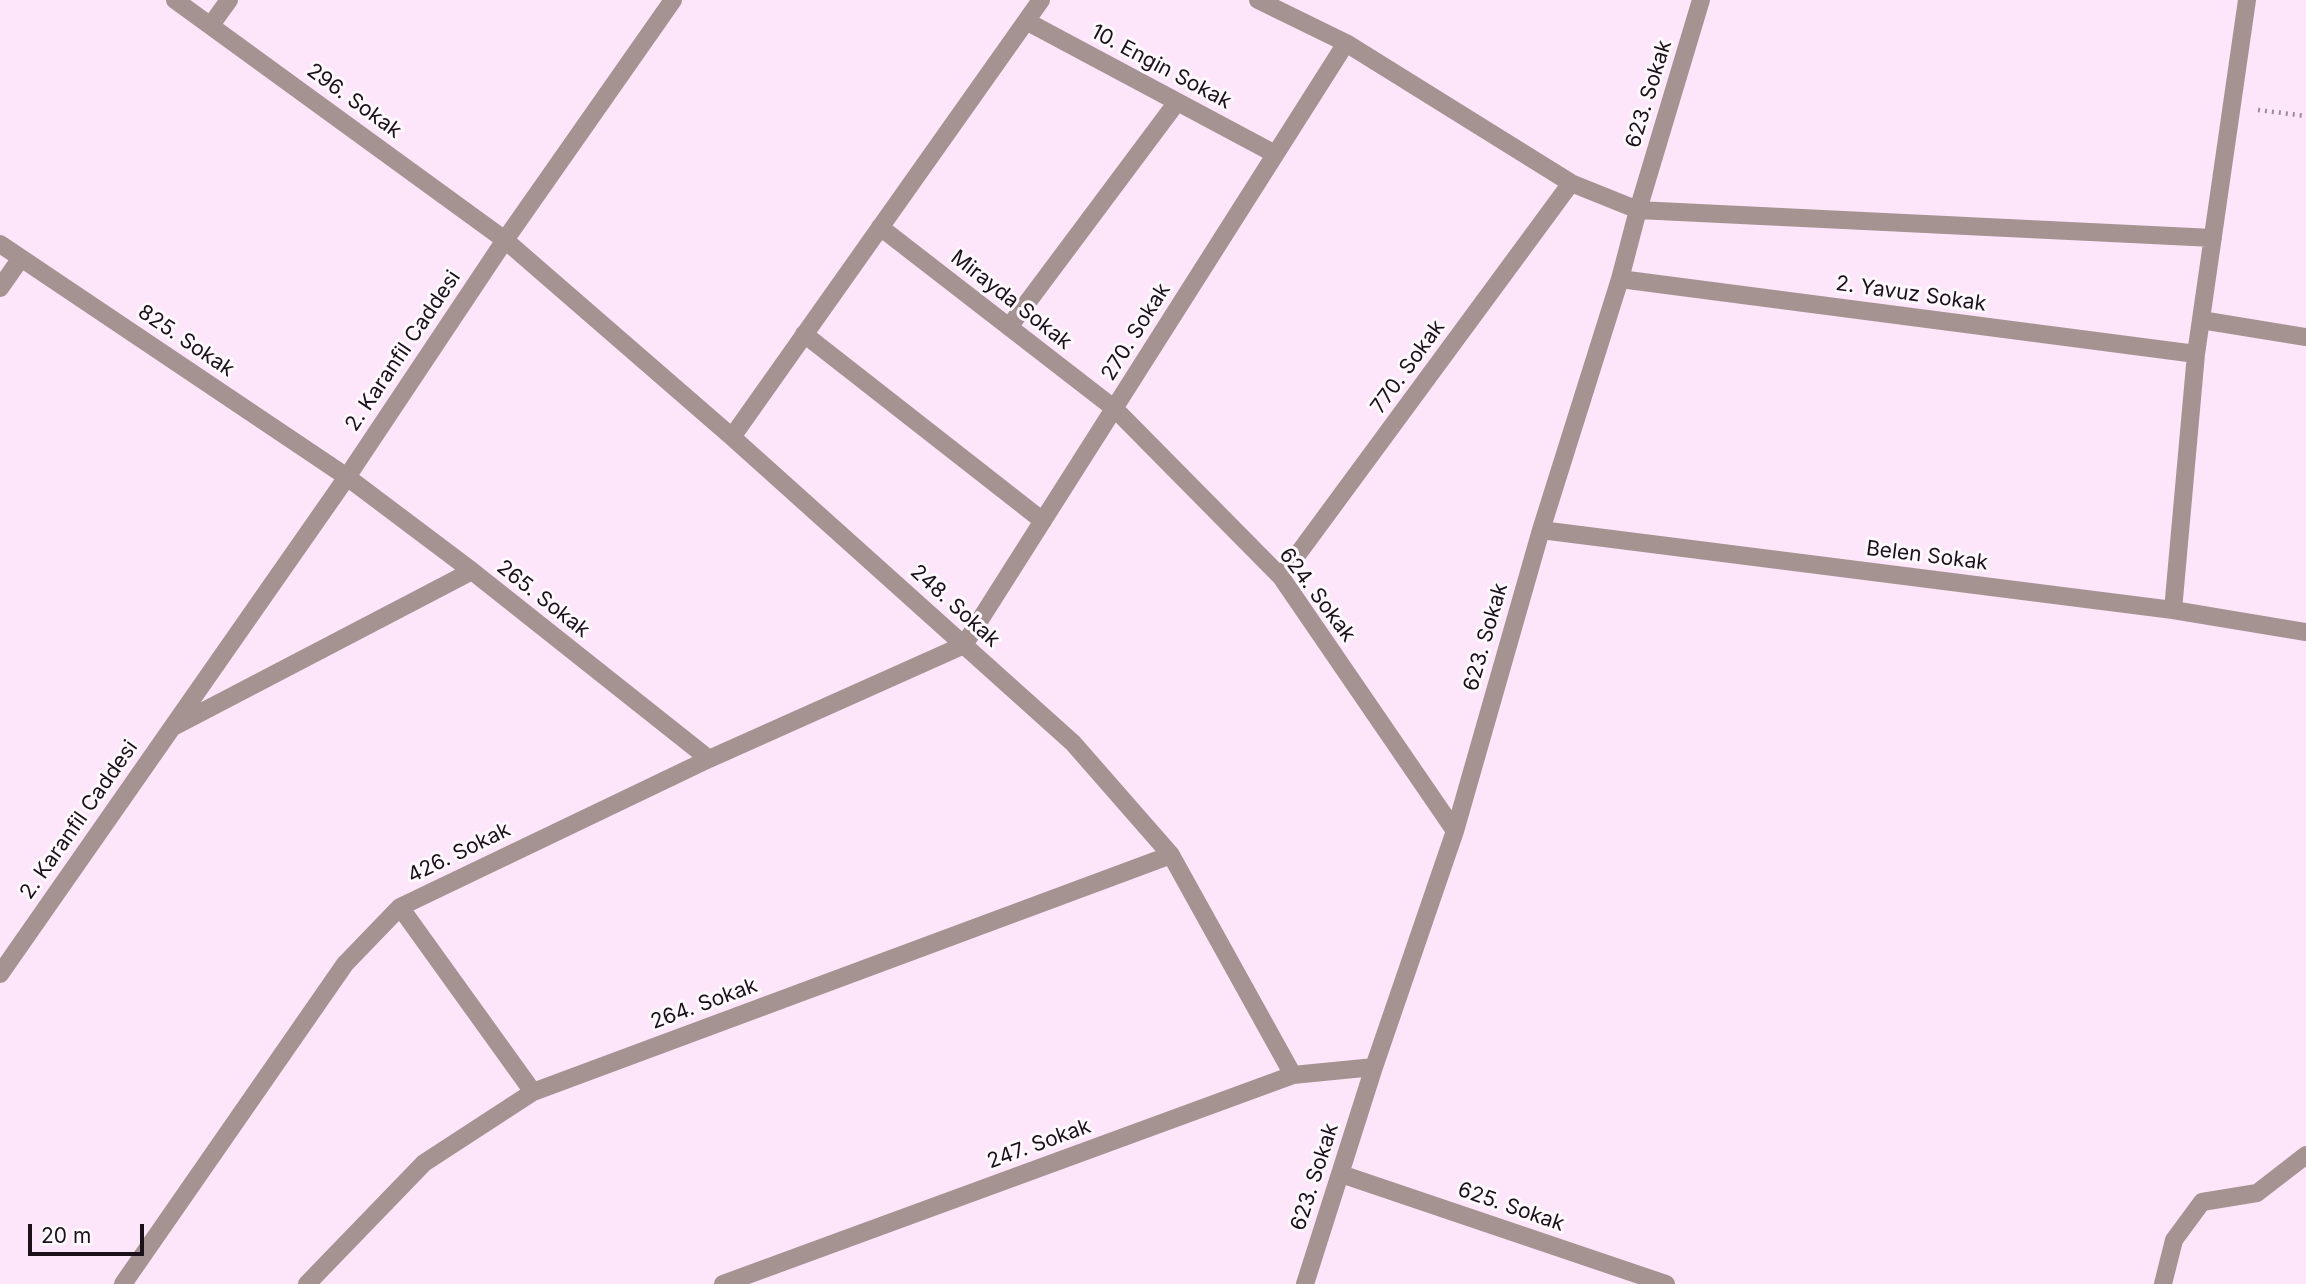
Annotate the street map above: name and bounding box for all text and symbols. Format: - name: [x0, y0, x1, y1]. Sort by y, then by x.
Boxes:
- street label: 10. Engin Sokak: [1086, 19, 1236, 115]
- street label: 623. Sokak: [1621, 37, 1677, 151]
- street label: 296. Sokak: [302, 58, 406, 144]
- street label: Mirayda Sokak: [946, 245, 1076, 355]
- street label: 2. Karanfil Caddesi: [340, 266, 466, 436]
- street label: 2. Yavuz Sokak: [1834, 271, 1988, 317]
- street label: 270. Sokak: [1096, 279, 1176, 385]
- street label: 825. Sokak: [133, 300, 239, 382]
- street label: 770. Sokak: [1366, 315, 1450, 419]
- street label: Belen Sokak: [1865, 536, 1989, 576]
- street label: 624. Sokak: [1273, 543, 1361, 647]
- street label: 265. Sokak: [492, 555, 594, 643]
- street label: 248. Sokak: [905, 559, 1005, 653]
- street label: 623. Sokak: [1459, 580, 1513, 694]
- street label: 2. Karanfil Caddesi: [15, 736, 143, 904]
- street label: 426. Sokak: [403, 817, 515, 889]
- street label: 264. Sokak: [647, 973, 761, 1035]
- street label: 247. Sokak: [984, 1114, 1094, 1174]
- street label: 623. Sokak: [1286, 1120, 1344, 1234]
- street label: 625. Sokak: [1454, 1177, 1568, 1237]
- scale bar: [32, 1210, 147, 1254]
- text: 20 m: [41, 1223, 91, 1248]

